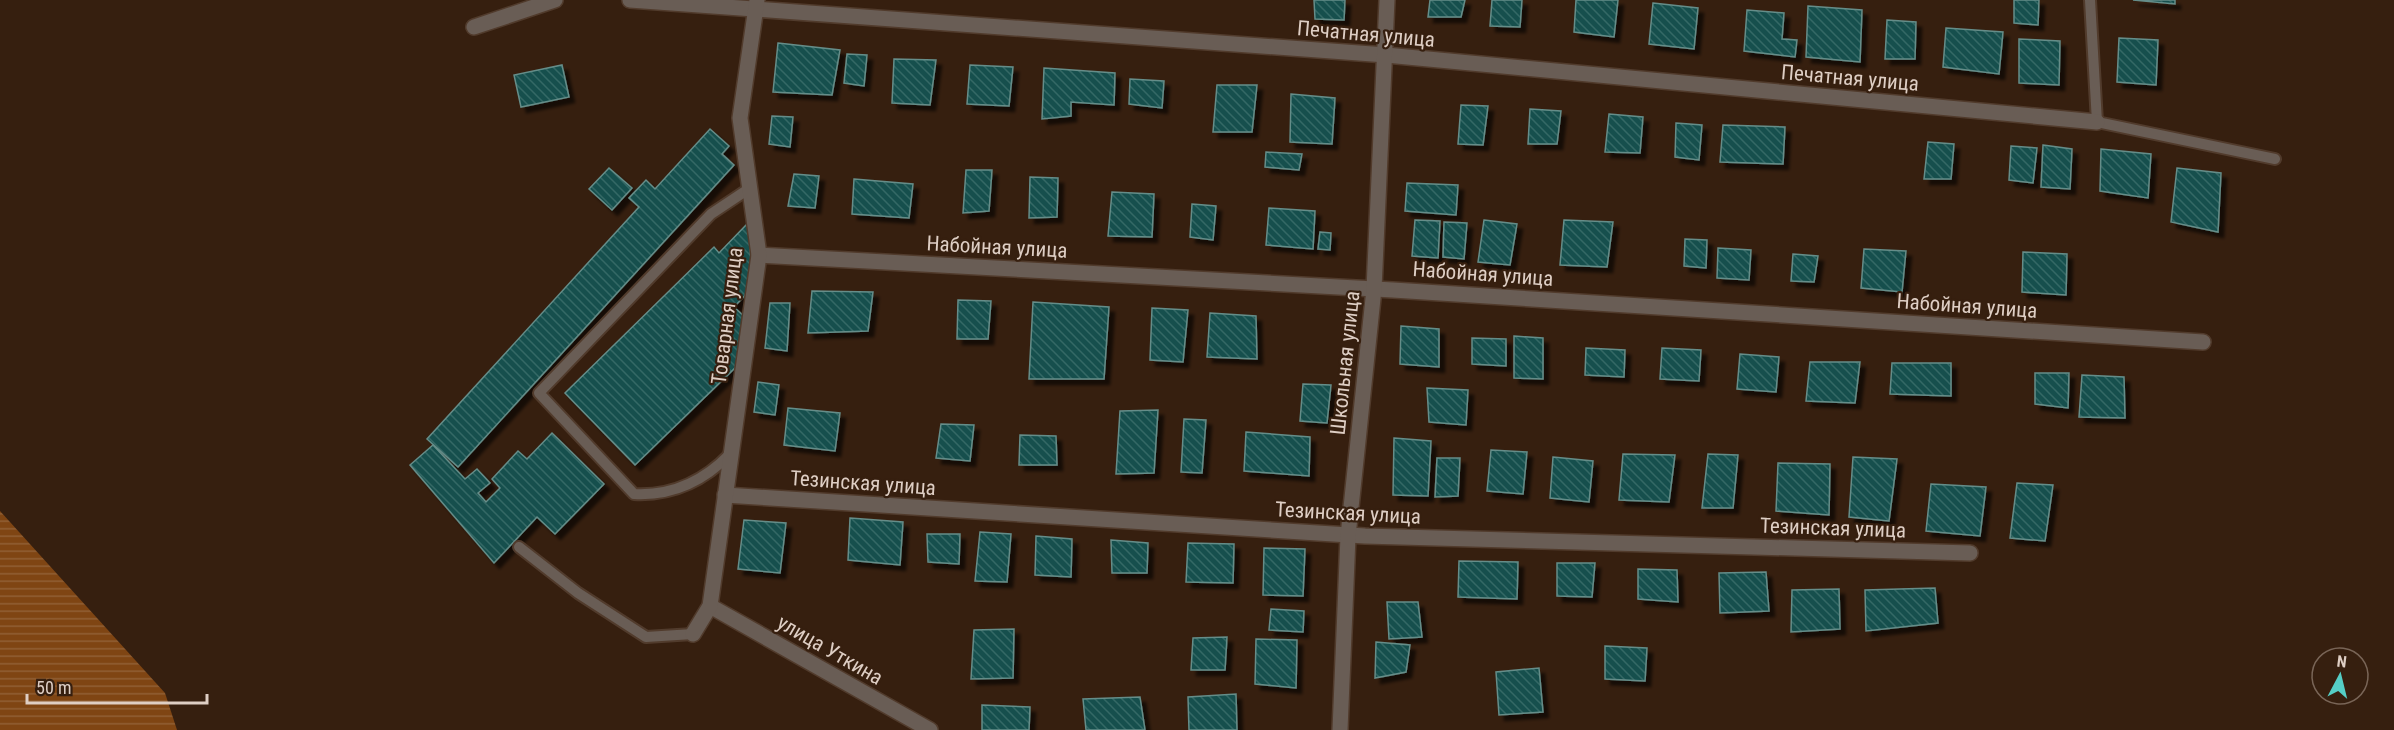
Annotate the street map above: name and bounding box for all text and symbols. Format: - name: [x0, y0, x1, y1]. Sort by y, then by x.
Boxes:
- street label: Печатная улица: [1296, 16, 1436, 52]
- street label: Печатная улица: [1780, 60, 1920, 96]
- street label: Набойная улица: [926, 231, 1068, 263]
- street label: Товарная улица: [707, 246, 747, 386]
- street label: Набойная улица: [1412, 257, 1554, 291]
- street label: Набойная улица: [1896, 289, 2038, 323]
- street label: Школьная улица: [1326, 290, 1364, 436]
- street label: Тезинская улица: [789, 466, 937, 500]
- street label: Тезинская улица: [1274, 497, 1422, 529]
- street label: Тезинская улица: [1760, 513, 1906, 543]
- street label: улица Уткина: [773, 610, 887, 690]
- north arrow: [2310, 646, 2370, 706]
- text: N: [2336, 652, 2348, 672]
- scale bar: [27, 667, 207, 705]
- text: 50 m: [36, 677, 71, 698]

